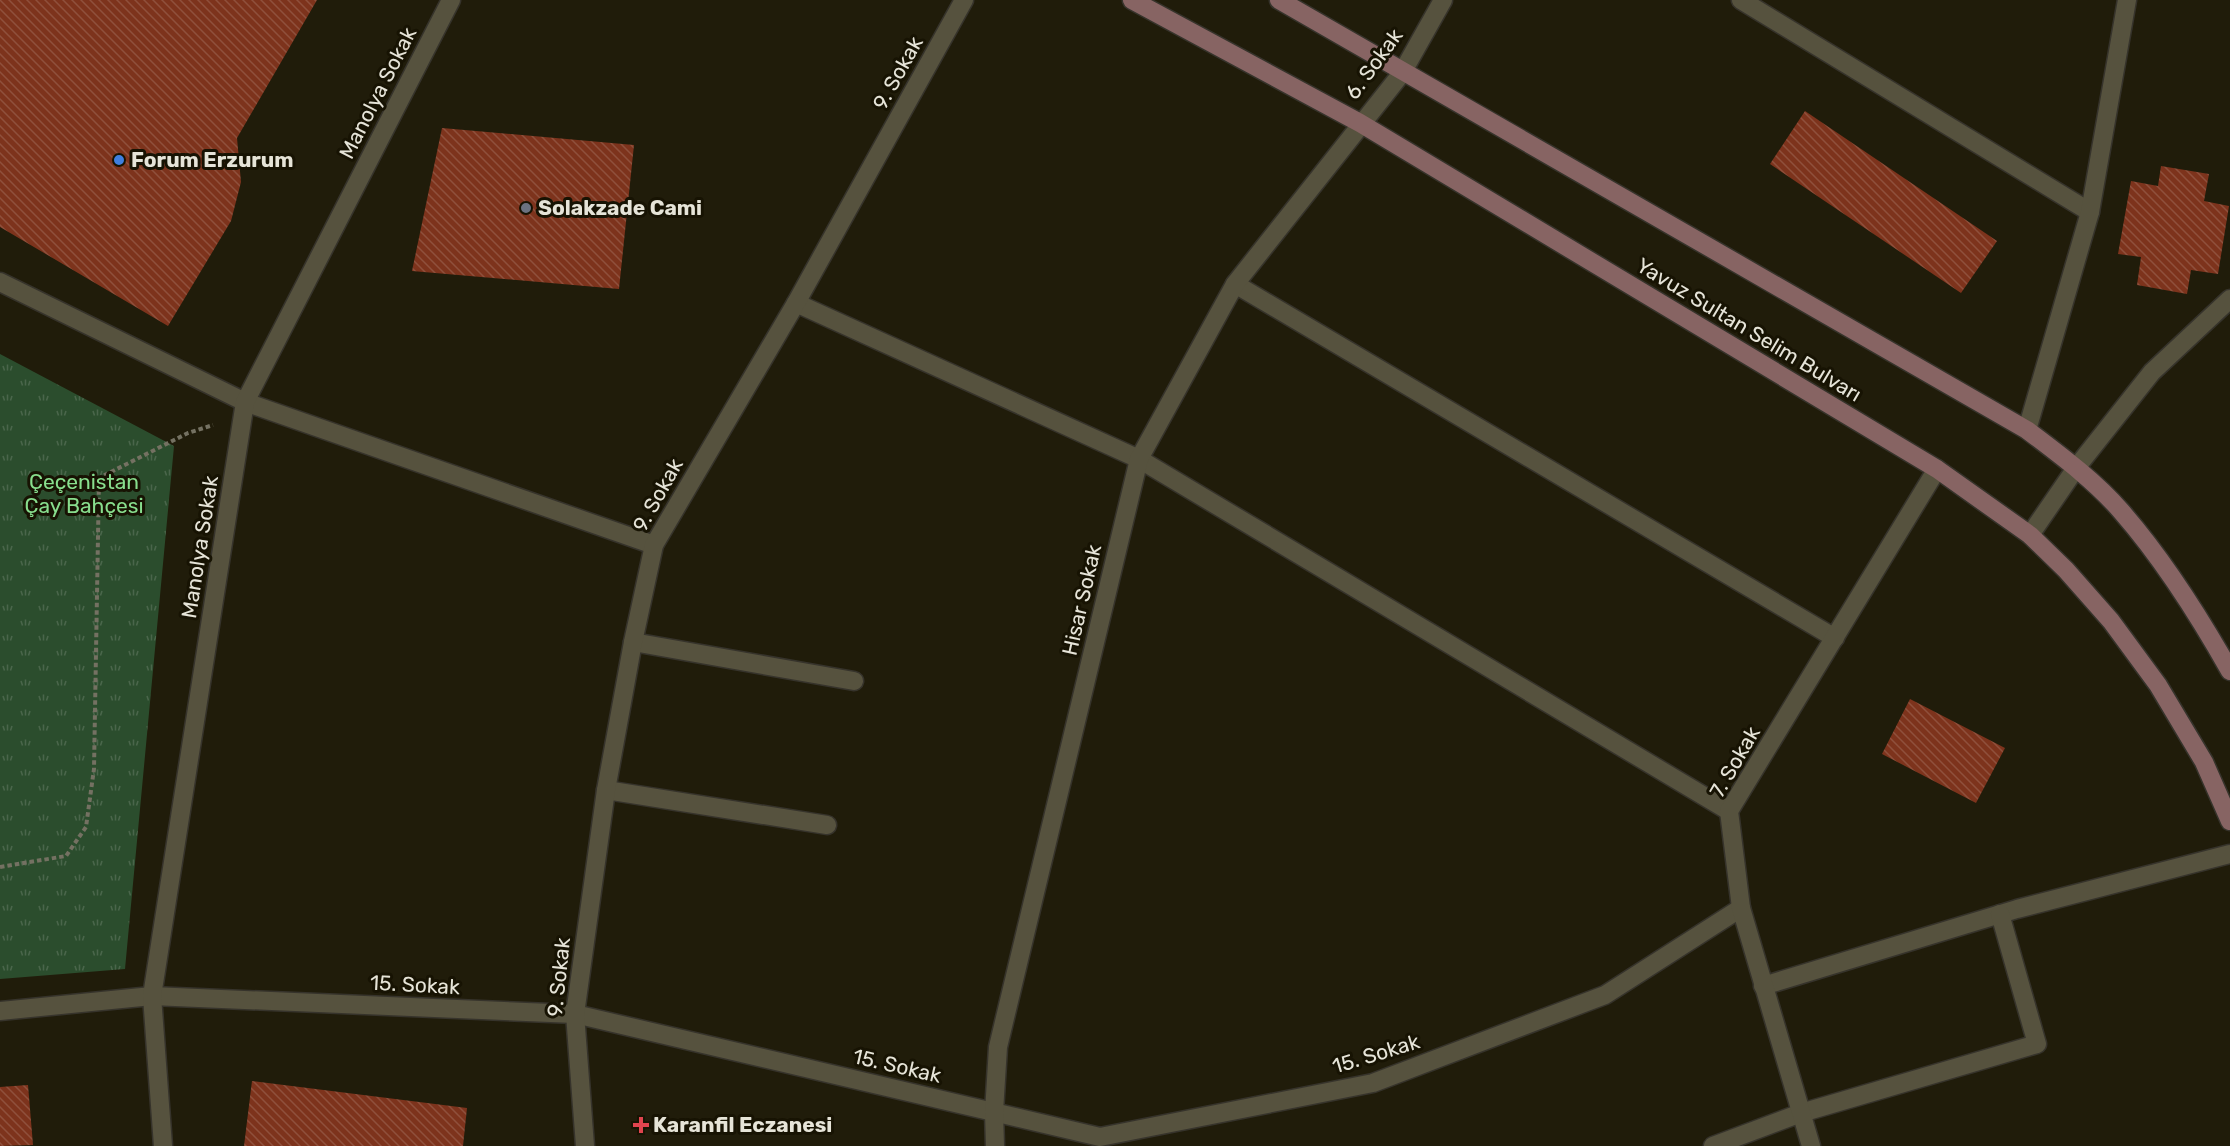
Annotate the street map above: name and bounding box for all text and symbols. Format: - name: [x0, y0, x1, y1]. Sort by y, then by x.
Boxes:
- street label: Manolya Sokak: [334, 23, 422, 163]
- street label: 6. Sokak: [1340, 23, 1408, 104]
- street label: 9. Sokak: [867, 32, 928, 114]
- place label: Forum Erzurum: [131, 147, 294, 172]
- marker: Forum Erzurum: [112, 153, 126, 167]
- place label: Solakzade Cami: [538, 195, 702, 220]
- marker: Solakzade Cami: [519, 201, 533, 215]
- street label: Yavuz Sultan Selim Bulvarı: [1632, 252, 1866, 407]
- street label: 9. Sokak: [627, 454, 688, 536]
- park label: Çeçenistan Çay Bahçesi: [24, 469, 144, 518]
- street label: Manolya Sokak: [176, 474, 223, 620]
- street label: Hisar Sokak: [1057, 542, 1106, 658]
- street label: 7. Sokak: [1704, 722, 1765, 802]
- street label: 9. Sokak: [542, 936, 575, 1018]
- street label: 15. Sokak: [369, 970, 461, 999]
- street label: 15. Sokak: [1329, 1028, 1423, 1079]
- street label: 15. Sokak: [851, 1043, 944, 1088]
- place label: Karanfil Eczanesi: [653, 1112, 832, 1137]
- marker: Karanfil Eczanesi: [634, 1118, 648, 1132]

